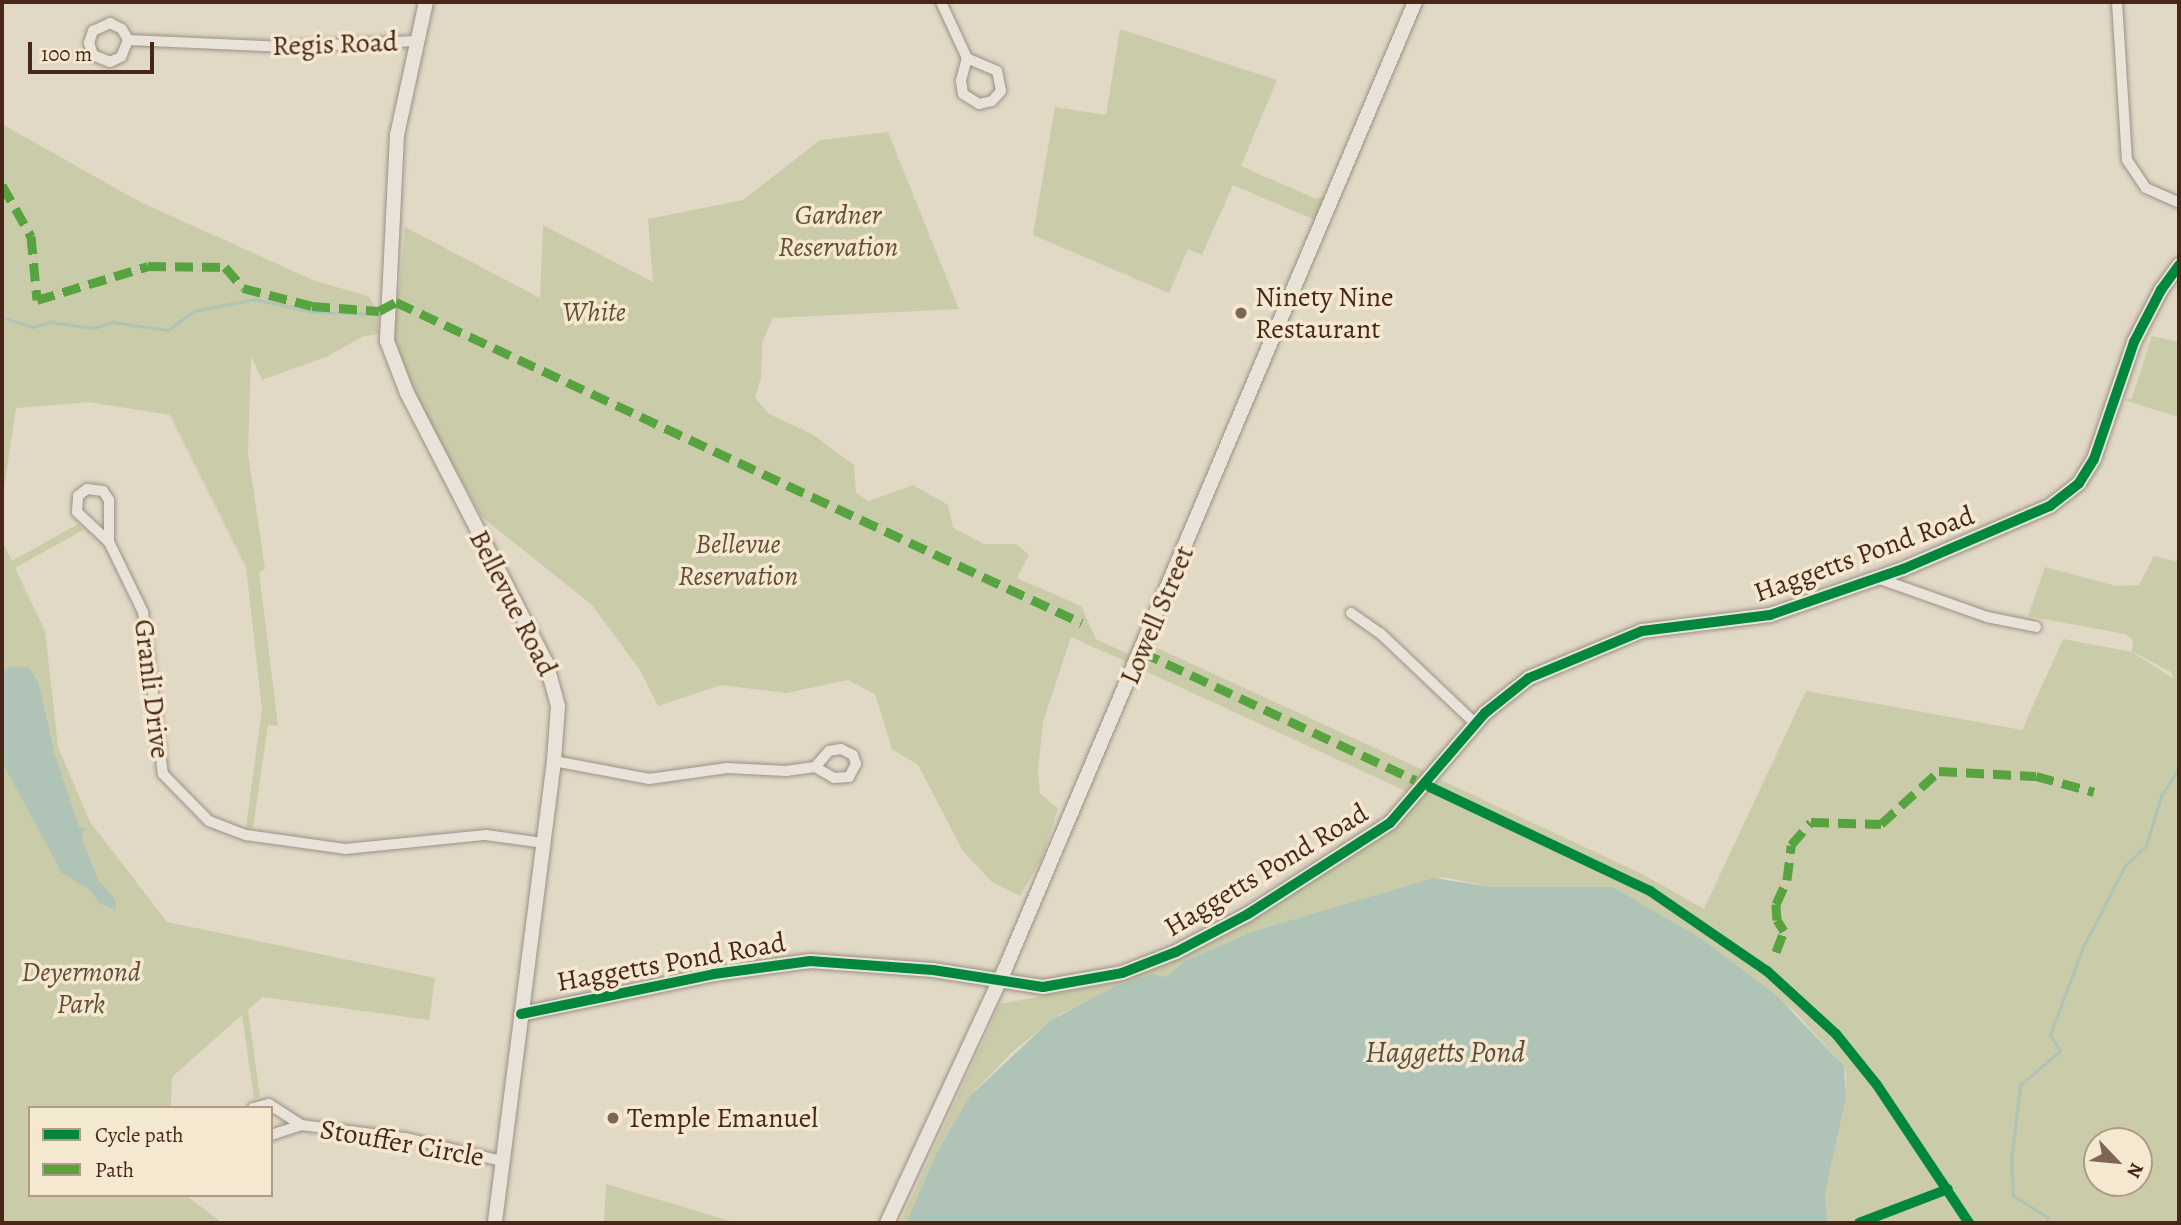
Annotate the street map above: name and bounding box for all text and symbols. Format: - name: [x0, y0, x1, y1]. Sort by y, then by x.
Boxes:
- street label: Regis Road: [272, 25, 398, 63]
- scale bar: [32, 28, 158, 72]
- text: 100 m: [41, 40, 92, 68]
- park label: Gardner Reservation: [778, 198, 898, 264]
- place label: Ninety Nine Restaurant: [1255, 280, 1394, 346]
- park label: White: [562, 295, 626, 329]
- marker: Ninety Nine Restaurant: [1233, 305, 1249, 321]
- street label: Haggetts Pond Road: [1749, 499, 1979, 609]
- street label: Bellevue Road: [462, 524, 564, 682]
- park label: Bellevue Reservation: [678, 527, 798, 593]
- street label: Lowell Street: [1113, 541, 1201, 689]
- street label: Granli Drive: [127, 617, 177, 761]
- street label: Haggetts Pond Road: [1158, 796, 1374, 944]
- street label: Haggetts Pond Road: [554, 925, 788, 999]
- park label: Deyermond Park: [21, 955, 141, 1021]
- water label: Haggetts Pond: [1365, 1034, 1525, 1070]
- place label: Temple Emanuel: [627, 1101, 818, 1135]
- legend: [28, 1106, 273, 1197]
- marker: Temple Emanuel: [605, 1110, 621, 1126]
- street label: Stouffer Circle: [318, 1112, 486, 1174]
- text: Cycle path: [95, 1121, 184, 1149]
- north arrow: [2083, 1127, 2153, 1197]
- text: Path: [95, 1156, 134, 1184]
- text: N: [2120, 1158, 2150, 1182]

